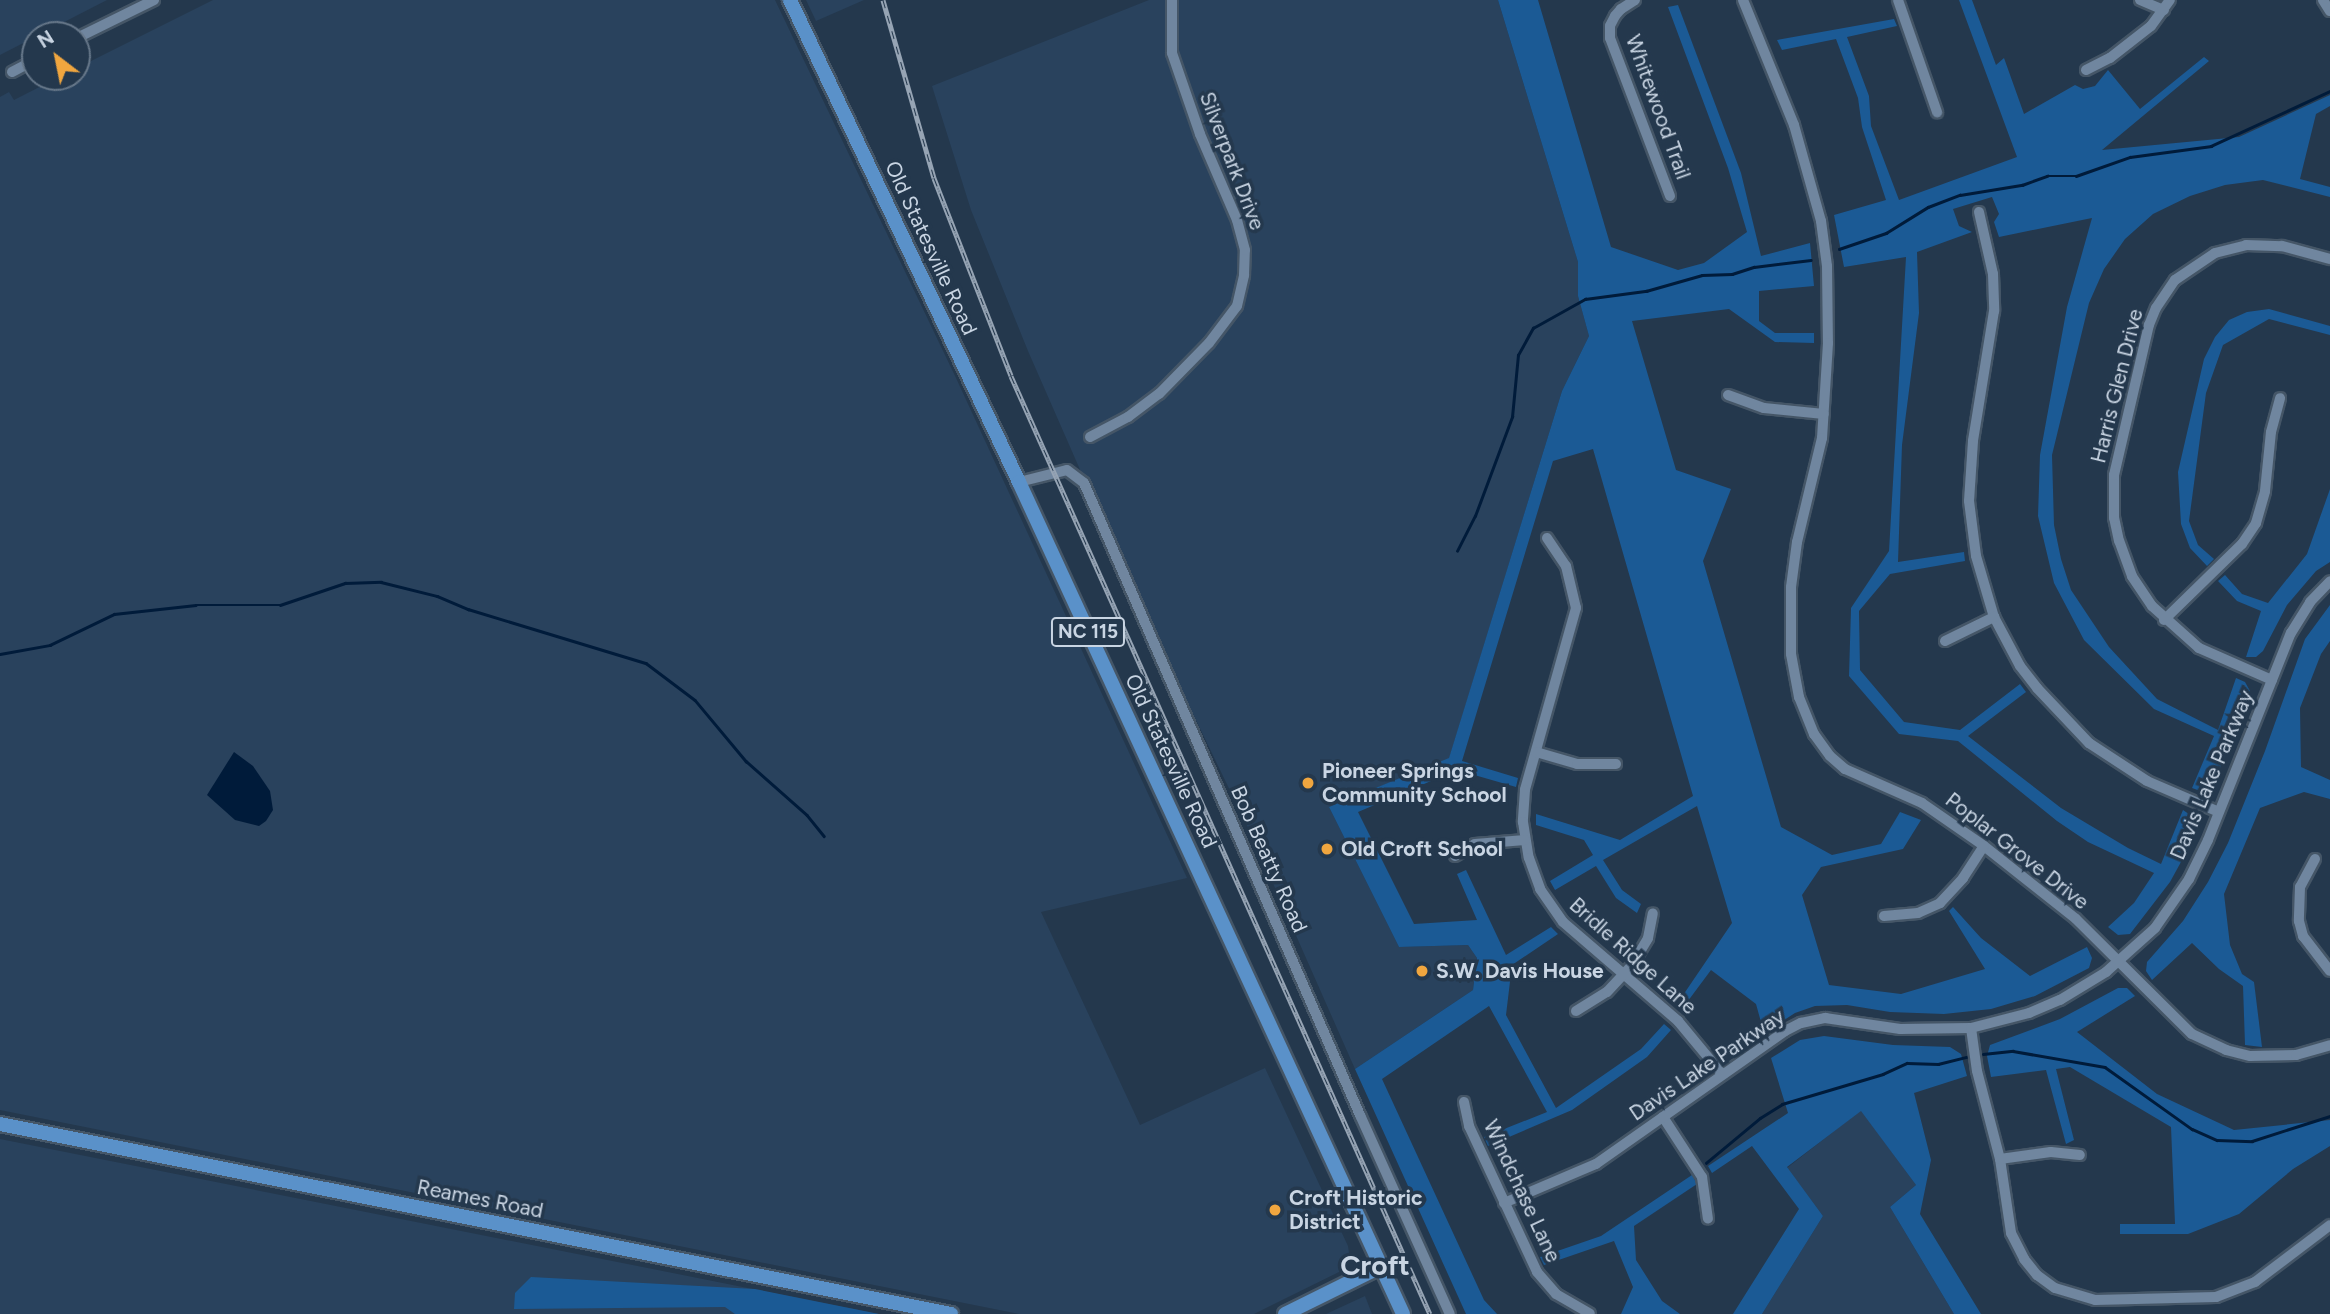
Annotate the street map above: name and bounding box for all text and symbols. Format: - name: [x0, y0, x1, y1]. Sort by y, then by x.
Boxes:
- north arrow: [21, 21, 91, 91]
- text: N: [33, 26, 58, 53]
- street label: Whitewood Trail: [1620, 31, 1696, 183]
- street label: Silverpark Drive: [1194, 88, 1270, 234]
- street label: Old Statesville Road: [880, 157, 982, 339]
- street label: Harris Glen Drive: [2086, 306, 2148, 466]
- road number: NC 115: [1050, 617, 1126, 648]
- street label: Old Statesville Road: [1120, 670, 1222, 852]
- street label: Davis Lake Parkway: [2165, 686, 2259, 864]
- place label: Pioneer Springs Community School: [1322, 758, 1507, 808]
- marker: Pioneer Springs Community School: [1300, 775, 1316, 791]
- street label: Bob Beatty Road: [1225, 782, 1313, 936]
- street label: Poplar Grove Drive: [1940, 787, 2094, 915]
- place label: Old Croft School: [1341, 836, 1503, 862]
- marker: Old Croft School: [1319, 841, 1335, 857]
- street label: Bridle Ridge Lane: [1564, 892, 1702, 1020]
- place label: S.W. Davis House: [1436, 958, 1604, 984]
- marker: S.W. Davis House: [1414, 963, 1430, 979]
- street label: Davis Lake Parkway: [1625, 1004, 1789, 1126]
- street label: Windchase Lane: [1478, 1116, 1566, 1266]
- street label: Reames Road: [415, 1174, 545, 1224]
- place label: Croft Historic District: [1289, 1185, 1422, 1235]
- marker: Croft Historic District: [1267, 1202, 1283, 1218]
- district label: Croft: [1340, 1248, 1410, 1282]

